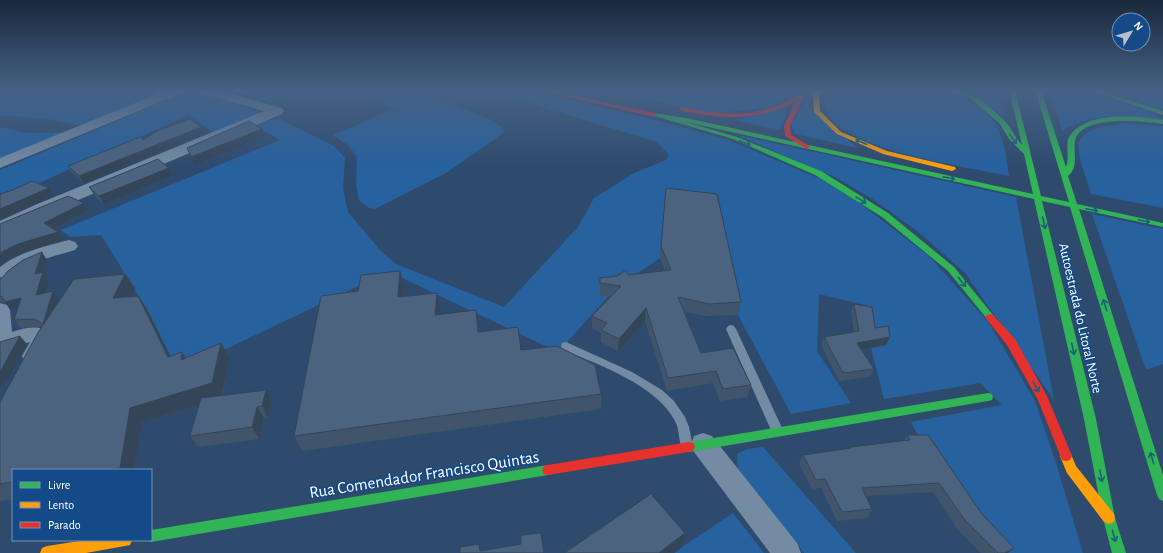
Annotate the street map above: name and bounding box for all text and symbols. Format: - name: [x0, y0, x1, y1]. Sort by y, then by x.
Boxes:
- north arrow: [1111, 12, 1151, 52]
- text: N: [1132, 20, 1145, 33]
- one-way arrow: [1009, 133, 1017, 144]
- one-way arrow: [855, 138, 867, 146]
- one-way arrow: [738, 139, 750, 147]
- one-way arrow: [942, 175, 955, 183]
- one-way arrow: [855, 197, 867, 205]
- one-way arrow: [1085, 207, 1098, 215]
- one-way arrow: [1041, 216, 1048, 229]
- one-way arrow: [1137, 218, 1150, 226]
- street label: Autoestrada do Litoral Norte: [1056, 242, 1104, 395]
- one-way arrow: [957, 276, 966, 287]
- one-way arrow: [1100, 300, 1108, 312]
- one-way arrow: [1070, 342, 1078, 355]
- one-way arrow: [1033, 381, 1041, 393]
- street label: Rua Comendador Francisco Quintas: [308, 448, 540, 502]
- one-way arrow: [1148, 452, 1155, 465]
- legend: [12, 469, 152, 541]
- one-way arrow: [1097, 469, 1105, 482]
- text: Livre: [48, 479, 70, 491]
- text: Lento: [48, 499, 74, 511]
- text: Parado: [48, 519, 81, 531]
- one-way arrow: [1111, 529, 1118, 542]

